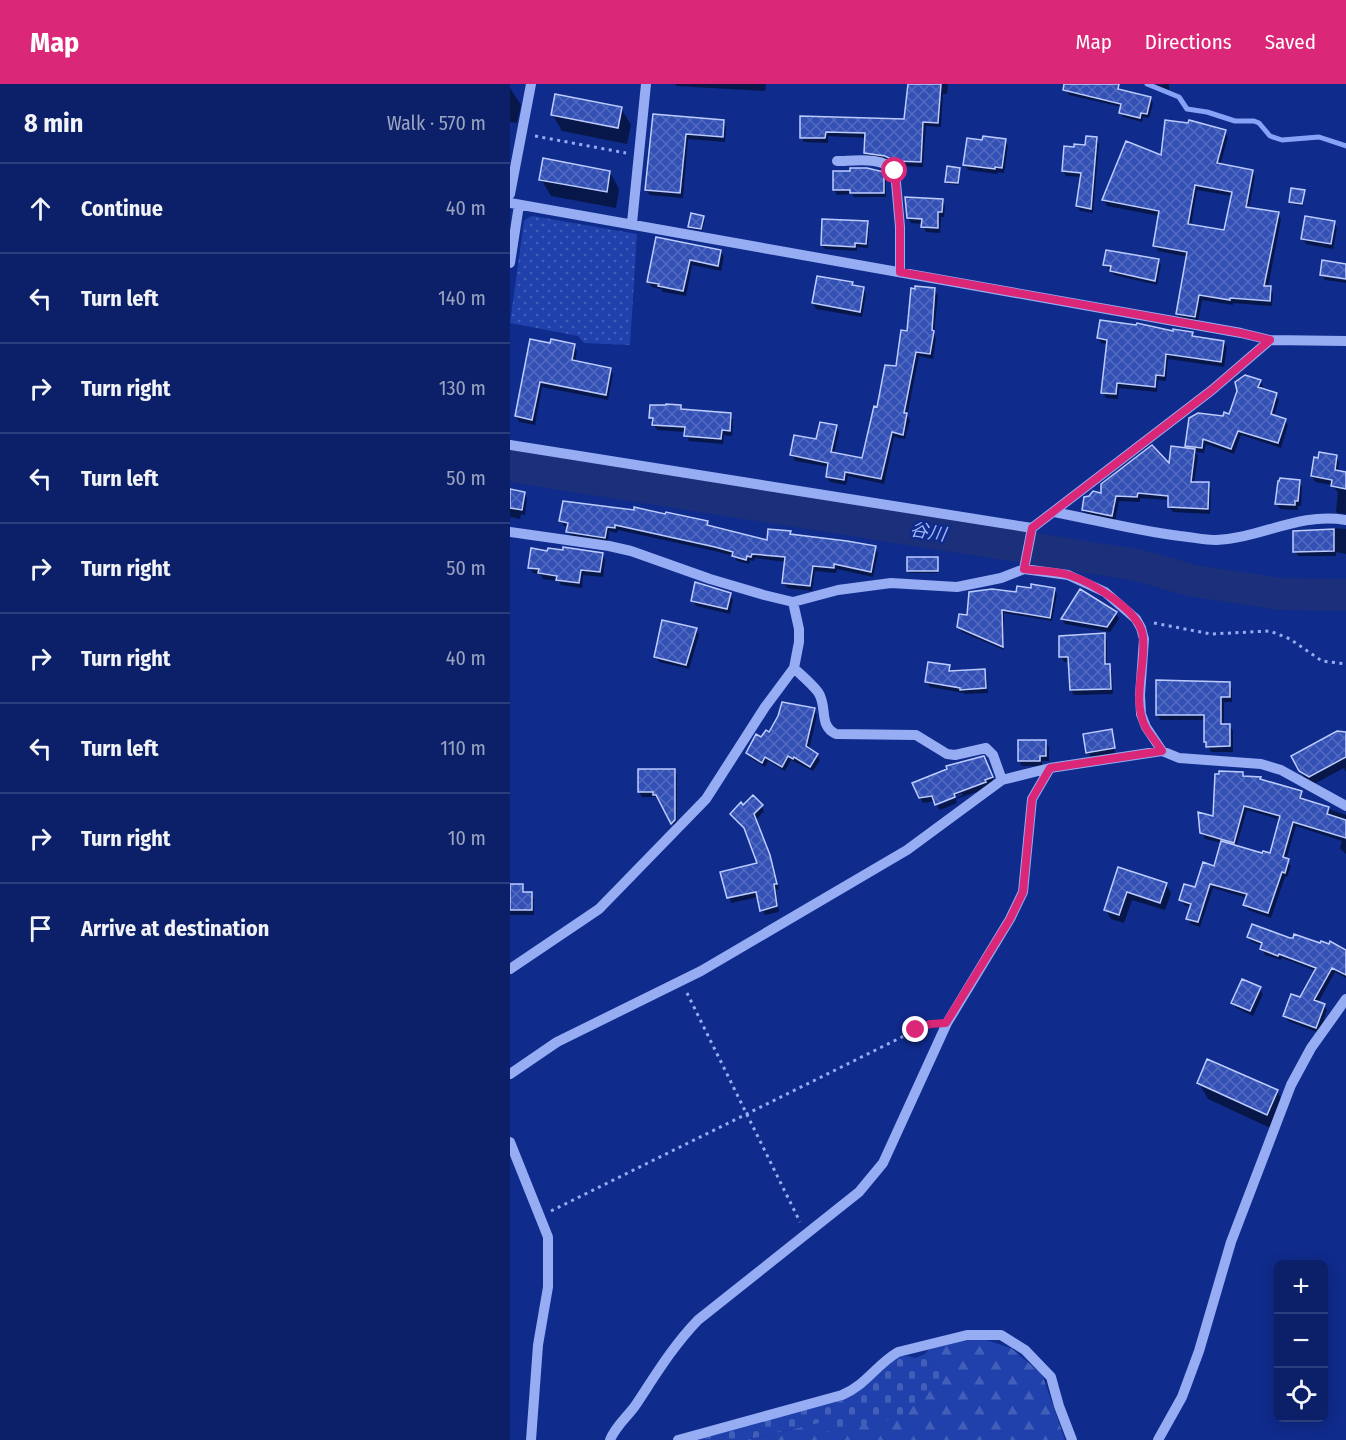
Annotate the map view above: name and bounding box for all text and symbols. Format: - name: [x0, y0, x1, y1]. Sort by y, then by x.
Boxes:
- text: Map: [30, 26, 79, 59]
- text: Map: [1075, 29, 1112, 55]
- text: Directions: [1145, 29, 1232, 55]
- text: Saved: [1265, 29, 1316, 55]
- text: 8 min: [24, 108, 83, 139]
- text: Walk · 570 m: [387, 111, 486, 135]
- route start: [881, 157, 907, 183]
- icon: ahead: [24, 192, 57, 225]
- text: Continue: [81, 195, 163, 222]
- text: 40 m: [446, 196, 486, 220]
- icon: left: [24, 282, 57, 315]
- text: Turn left: [81, 285, 159, 312]
- text: 140 m: [438, 286, 486, 310]
- icon: right: [24, 372, 57, 405]
- text: Turn right: [81, 375, 170, 402]
- text: 130 m: [439, 376, 486, 400]
- icon: left: [24, 462, 57, 495]
- text: Turn left: [81, 465, 159, 492]
- text: 50 m: [446, 466, 486, 490]
- water label: 谷川: [909, 518, 949, 546]
- icon: right: [24, 552, 57, 585]
- text: Turn right: [81, 555, 170, 582]
- text: 50 m: [446, 556, 486, 580]
- icon: right: [24, 642, 57, 675]
- text: Turn right: [81, 645, 170, 672]
- text: 40 m: [446, 646, 486, 670]
- icon: left: [24, 732, 57, 765]
- text: Turn left: [81, 735, 159, 762]
- text: 110 m: [440, 736, 486, 760]
- icon: right: [24, 822, 57, 855]
- text: Turn right: [81, 825, 170, 852]
- text: 10 m: [448, 826, 486, 850]
- icon: arrive: [24, 912, 57, 945]
- text: Arrive at destination: [81, 915, 269, 942]
- route end: [902, 1016, 928, 1042]
- map controls: [1274, 1260, 1328, 1422]
- button: +: [1274, 1260, 1328, 1314]
- button: −: [1274, 1314, 1328, 1368]
- button: locate: [1274, 1368, 1328, 1422]

